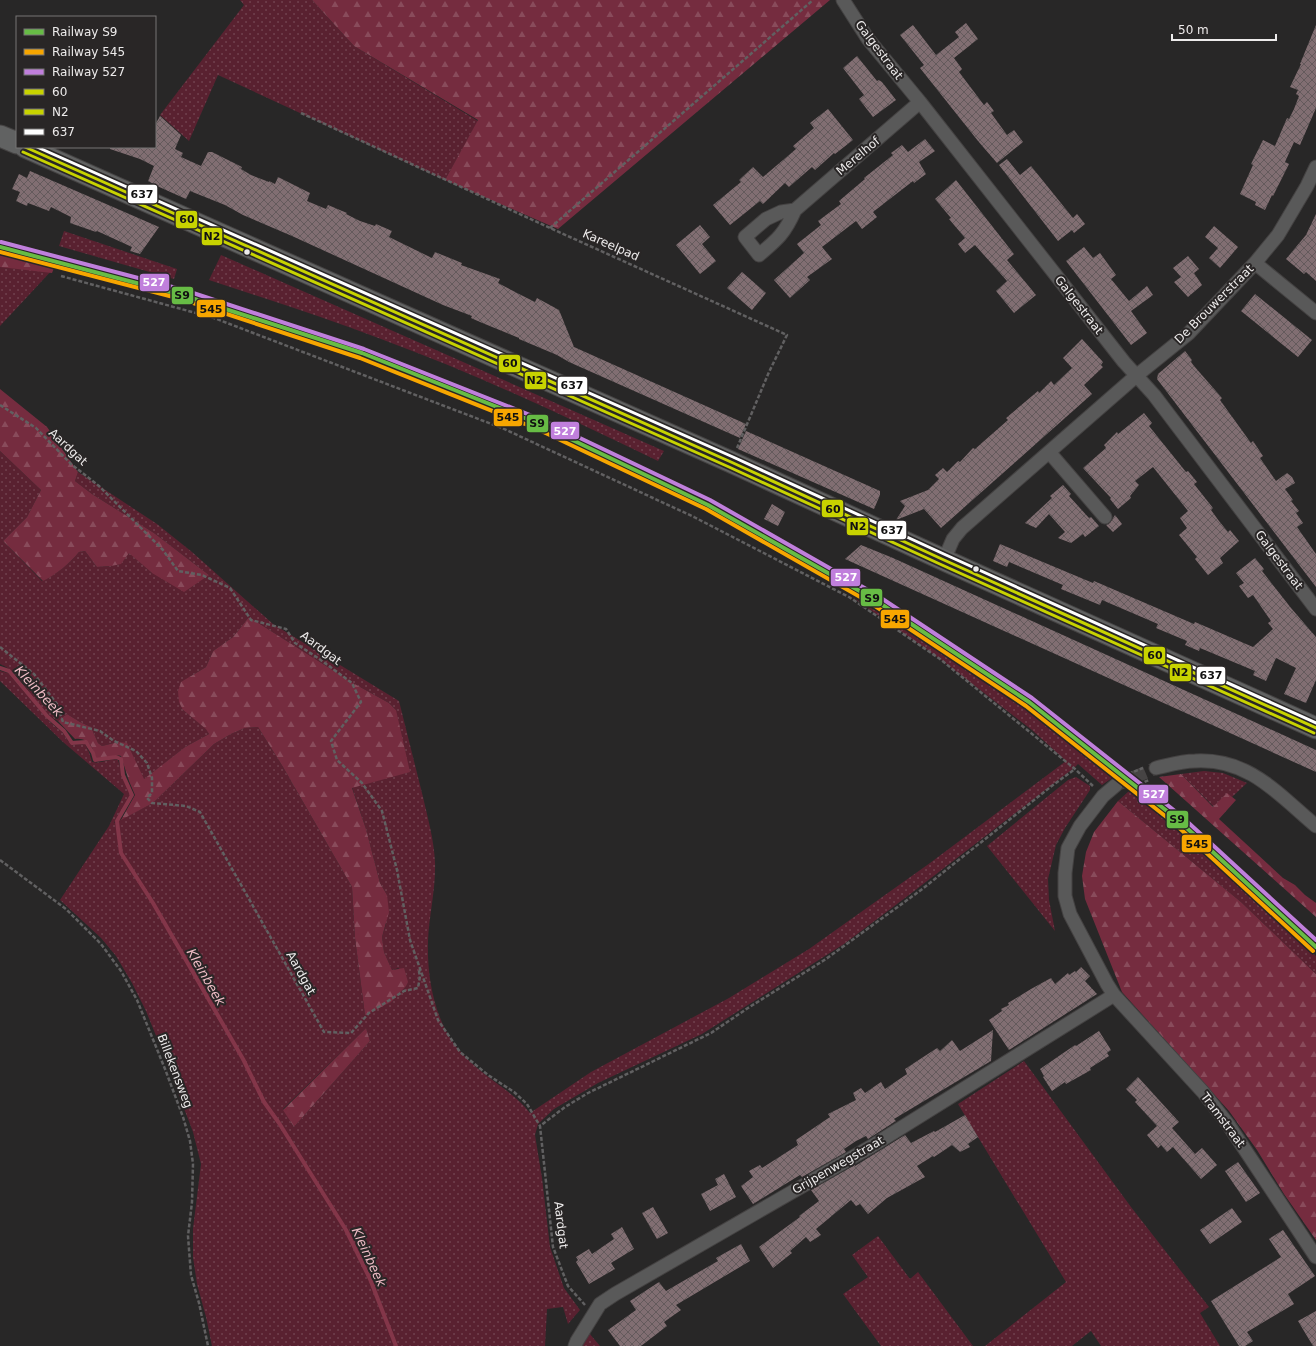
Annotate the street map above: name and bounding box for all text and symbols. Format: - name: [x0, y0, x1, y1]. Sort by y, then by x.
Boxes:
- legend: [16, 16, 156, 148]
- scale bar: [1172, 16, 1276, 42]
- street label: Galgestraat: [852, 18, 906, 83]
- text: 50 m: [1178, 23, 1209, 37]
- text: Railway S9: [52, 25, 117, 39]
- text: Railway 545: [52, 45, 125, 59]
- text: Railway 527: [52, 65, 125, 79]
- text: 60: [52, 85, 67, 99]
- text: N2: [52, 105, 69, 119]
- text: 637: [52, 125, 75, 139]
- street label: Merelhof: [833, 133, 883, 178]
- line badge: 637: [127, 184, 158, 204]
- text: 637: [131, 188, 153, 201]
- line badge: 60: [175, 210, 198, 229]
- text: 60: [179, 213, 195, 226]
- street label: Kareelpad: [581, 226, 641, 264]
- line badge: N2: [201, 227, 223, 246]
- text: N2: [204, 230, 220, 243]
- unlabelled marker: [242, 247, 252, 257]
- street label: De Brouwerstraat: [1172, 261, 1257, 346]
- line badge: 527: [139, 273, 170, 292]
- street label: Galgestraat: [1052, 273, 1106, 337]
- text: 527: [143, 276, 165, 289]
- line badge: S9: [171, 286, 194, 305]
- text: S9: [174, 289, 190, 302]
- line badge: 545: [196, 299, 226, 318]
- text: 545: [200, 303, 222, 316]
- line badge: 60: [498, 354, 521, 373]
- text: 60: [502, 357, 518, 370]
- line badge: N2: [524, 371, 547, 390]
- text: N2: [527, 374, 543, 387]
- line badge: 637: [557, 376, 588, 395]
- text: 637: [561, 379, 583, 392]
- line badge: 545: [493, 408, 523, 427]
- text: 545: [497, 411, 519, 424]
- line badge: S9: [526, 414, 549, 433]
- text: S9: [529, 417, 545, 430]
- line badge: 527: [550, 421, 580, 440]
- text: 527: [554, 425, 576, 438]
- street label: Aardgat: [46, 426, 90, 469]
- line badge: 60: [821, 499, 844, 518]
- text: 60: [825, 503, 841, 516]
- line badge: N2: [846, 517, 869, 536]
- text: N2: [850, 520, 866, 533]
- line badge: 637: [877, 520, 907, 540]
- text: 637: [881, 524, 903, 537]
- street label: Galgestraat: [1252, 528, 1306, 593]
- unlabelled marker: [971, 564, 981, 574]
- line badge: 527: [830, 568, 861, 587]
- text: 527: [835, 571, 857, 584]
- line badge: S9: [860, 588, 883, 607]
- text: S9: [864, 592, 880, 605]
- line badge: 545: [880, 609, 910, 629]
- text: 545: [884, 613, 906, 626]
- street label: Aardgat: [298, 628, 344, 668]
- line badge: 60: [1143, 646, 1166, 665]
- text: 60: [1147, 649, 1163, 662]
- water label: Kleinbeek: [12, 663, 67, 720]
- line badge: N2: [1169, 663, 1192, 682]
- text: N2: [1172, 666, 1188, 679]
- line badge: 637: [1196, 666, 1226, 685]
- text: 637: [1200, 669, 1222, 682]
- line badge: 527: [1138, 784, 1169, 804]
- text: 527: [1143, 788, 1165, 801]
- line badge: S9: [1166, 810, 1189, 829]
- text: S9: [1169, 813, 1185, 826]
- line badge: 545: [1181, 834, 1212, 853]
- text: 545: [1186, 838, 1208, 851]
- water label: Kleinbeek: [184, 946, 229, 1009]
- street label: Aardgat: [283, 949, 319, 997]
- street label: Billekensweg: [154, 1032, 196, 1110]
- street label: Tramstraat: [1197, 1089, 1248, 1150]
- street label: Grijpenwegstraat: [790, 1133, 887, 1197]
- street label: Aardgat: [551, 1201, 571, 1250]
- water label: Kleinbeek: [349, 1225, 389, 1289]

